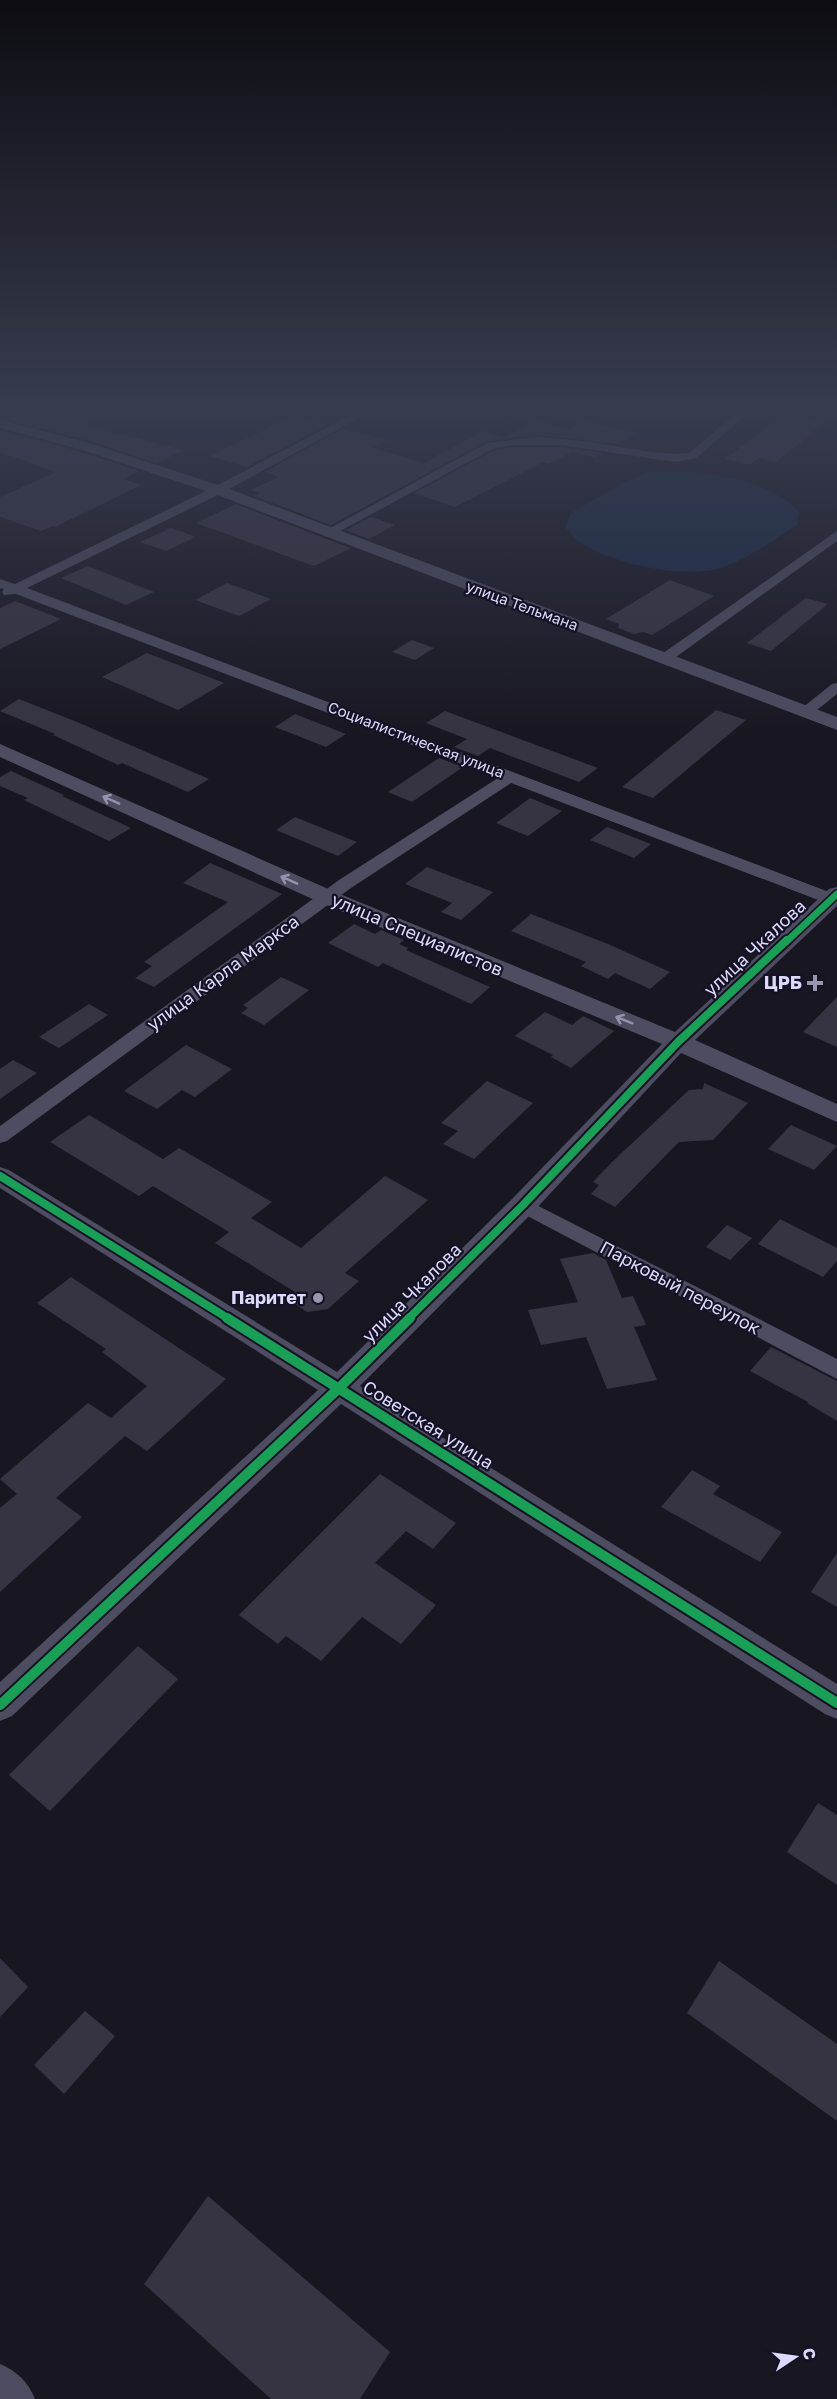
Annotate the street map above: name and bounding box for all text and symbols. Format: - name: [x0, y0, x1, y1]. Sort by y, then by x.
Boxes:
- street label: улица Тельмана: [464, 576, 581, 634]
- street label: Социалистическая улица: [326, 697, 507, 781]
- one-way arrow: [102, 794, 120, 805]
- one-way arrow: [280, 874, 298, 885]
- street label: улица Специалистов: [328, 888, 506, 980]
- street label: улица Чкалова: [699, 894, 810, 1000]
- street label: улица Карла Маркса: [142, 910, 303, 1035]
- place label: ЦРБ: [764, 971, 802, 993]
- marker: ЦРБ: [806, 974, 824, 992]
- one-way arrow: [615, 1014, 633, 1025]
- street label: Парковый переулок: [597, 1236, 764, 1339]
- street label: улица Чкалова: [357, 1238, 465, 1346]
- place label: Паритет: [231, 1286, 306, 1308]
- marker: Паритет: [311, 1291, 325, 1305]
- street label: Советская улица: [359, 1375, 498, 1473]
- north arrow: [765, 2327, 825, 2387]
- text: С: [799, 2346, 821, 2361]

